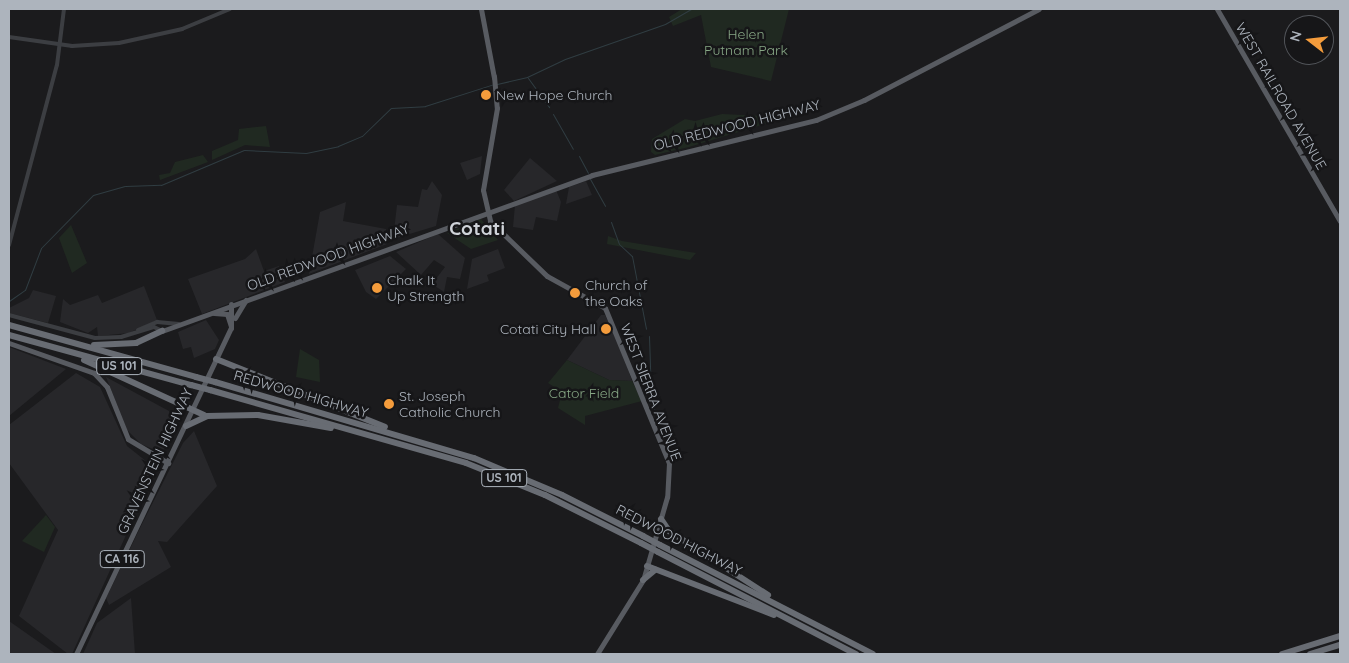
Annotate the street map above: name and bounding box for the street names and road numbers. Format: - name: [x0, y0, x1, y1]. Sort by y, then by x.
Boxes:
- street label: WEST RAILROAD AVENUE: [1232, 19, 1330, 173]
- street label: OLD REDWOOD HIGHWAY: [652, 96, 822, 154]
- street label: OLD REDWOOD HIGHWAY: [245, 220, 411, 294]
- street label: WEST SIERRA AVENUE: [617, 321, 685, 463]
- road number: US 101: [95, 356, 143, 376]
- street label: REDWOOD HIGHWAY: [232, 367, 370, 421]
- street label: GRAVENSTEIN HIGHWAY: [114, 385, 196, 537]
- road number: US 101: [480, 468, 528, 488]
- street label: REDWOOD HIGHWAY: [613, 501, 745, 579]
- road number: CA 116: [100, 550, 144, 568]

